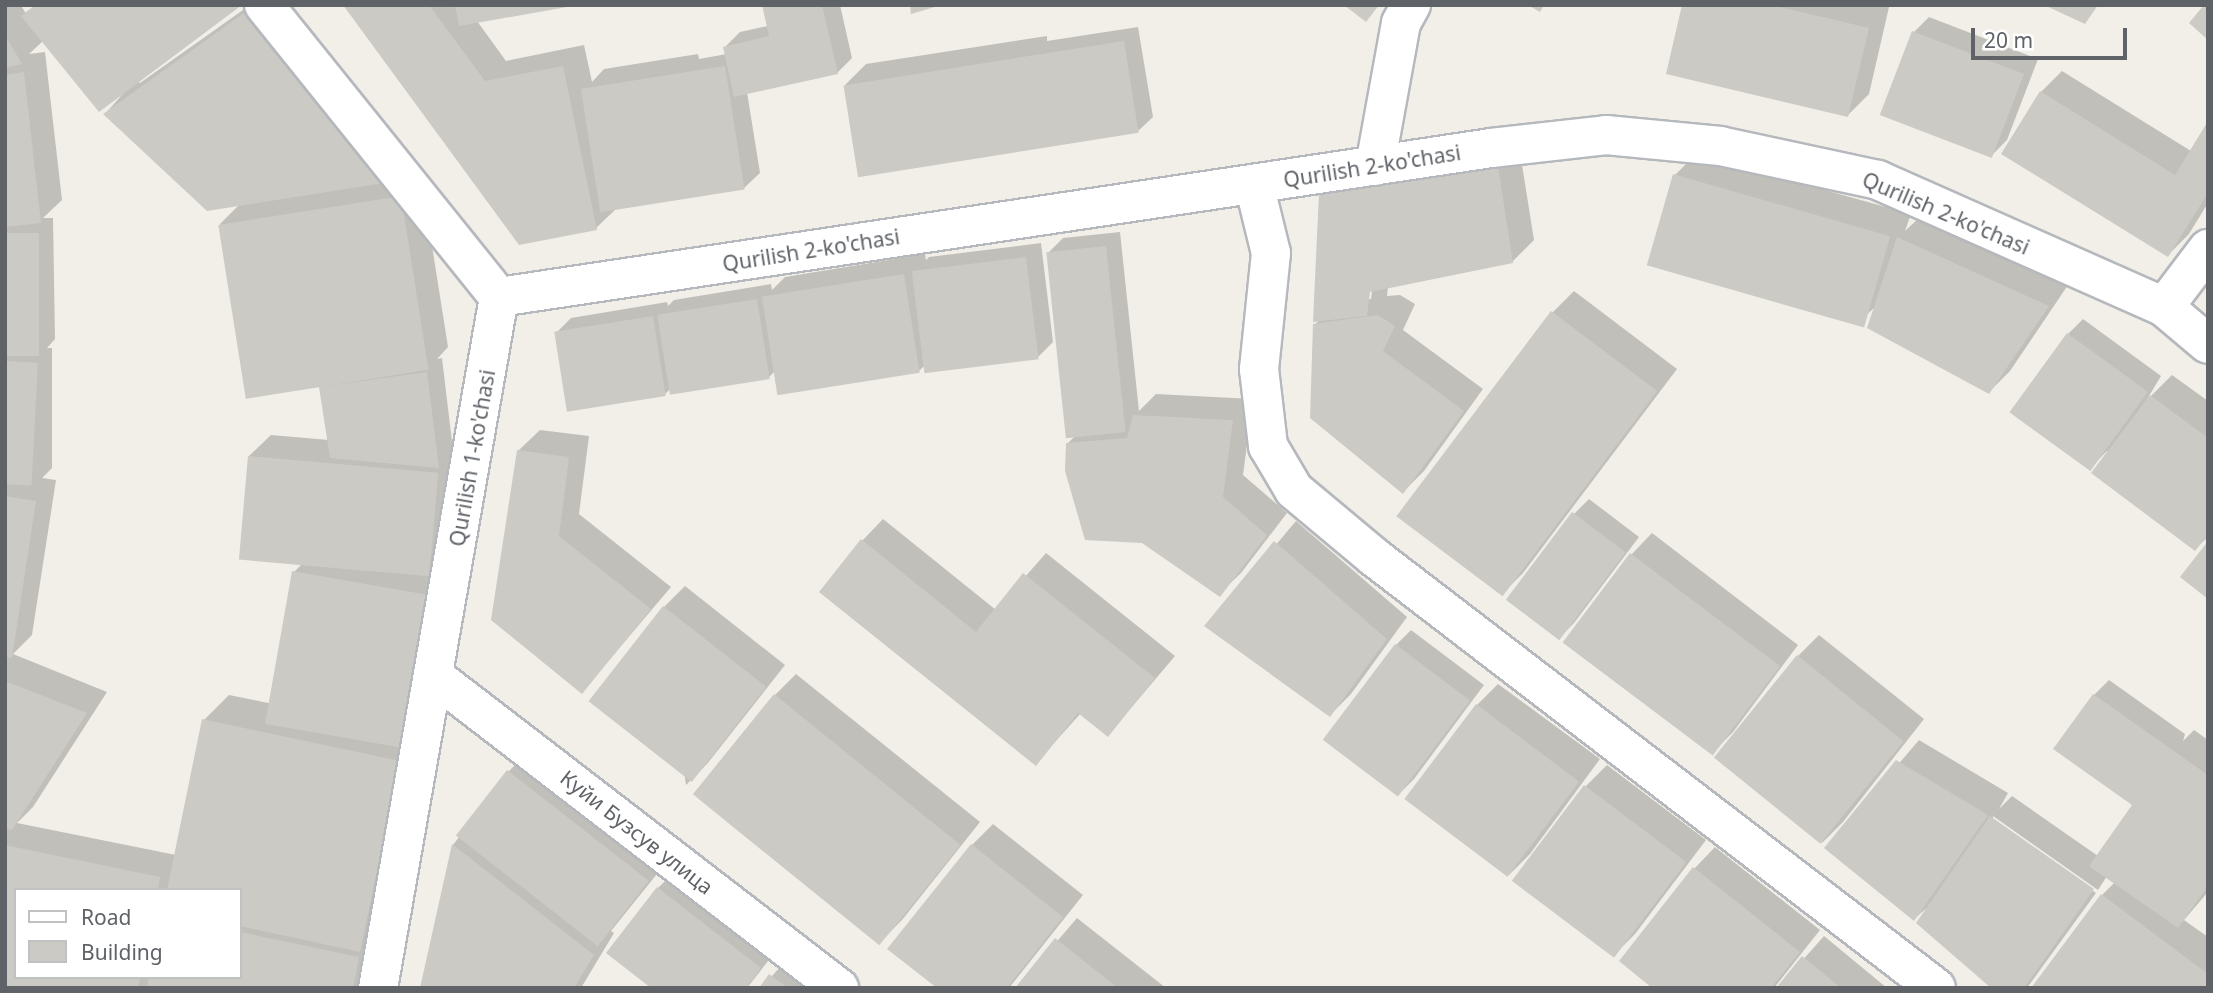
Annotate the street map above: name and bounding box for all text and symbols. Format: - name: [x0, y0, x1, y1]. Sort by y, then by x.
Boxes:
- scale bar: [1975, 14, 2131, 58]
- text: 20 m: [1984, 26, 2033, 54]
- street label: Qurilish 2-ko'chasi: [1282, 140, 1462, 192]
- street label: Qurilish 2-ko'chasi: [1859, 166, 2033, 260]
- street label: Qurilish 2-ko'chasi: [721, 224, 901, 276]
- street label: Qurilish 1-ko'chasi: [444, 368, 500, 548]
- street label: Куйи Бузсув улица: [556, 765, 718, 899]
- legend: [14, 888, 242, 979]
- text: Road: [81, 903, 131, 931]
- text: Building: [81, 938, 163, 966]

